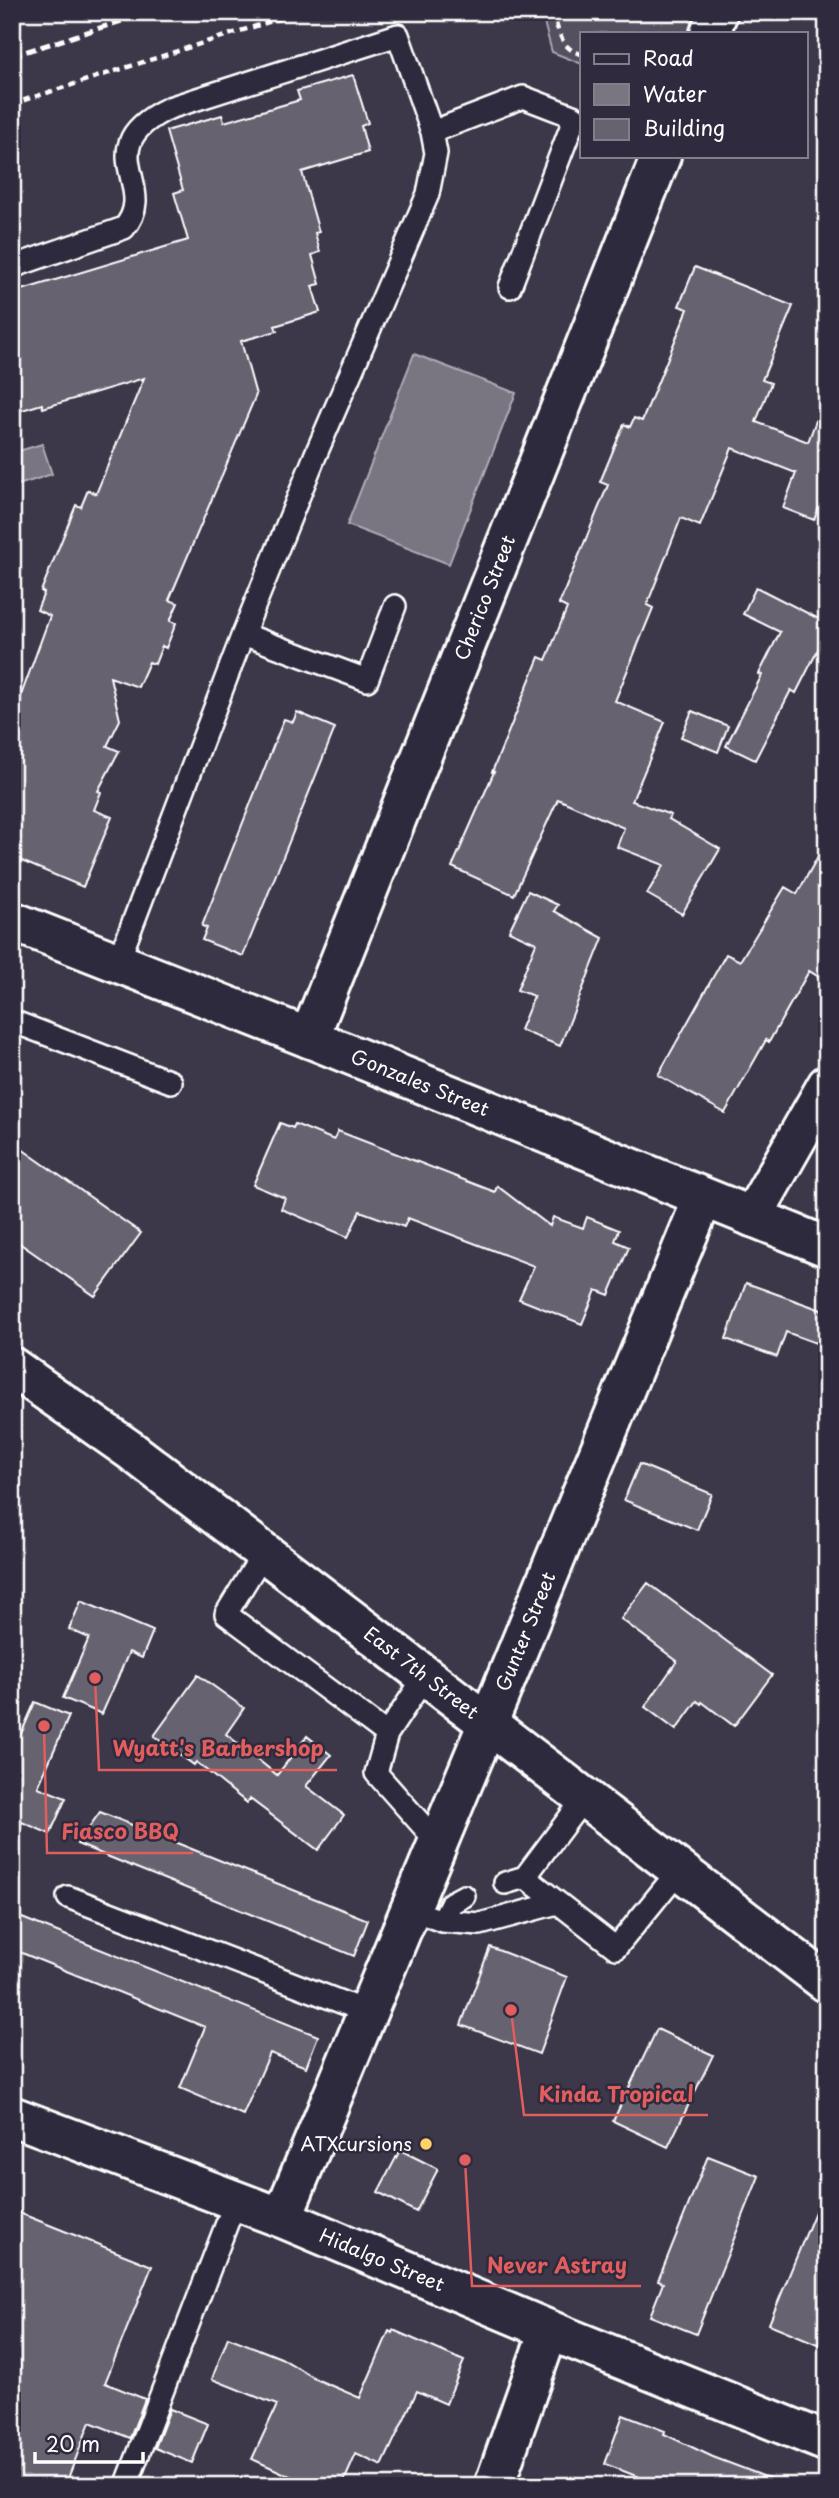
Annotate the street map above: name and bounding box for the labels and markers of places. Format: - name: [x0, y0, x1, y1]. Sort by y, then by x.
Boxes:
- callout: Wyatt's Barbershop: [99, 1728, 337, 1770]
- callout: Fiasco BBQ: [47, 1811, 193, 1853]
- callout: Kinda Tropical: [524, 2073, 708, 2115]
- place label: ATXcursions: [301, 2129, 412, 2157]
- marker: ATXcursions: [418, 2136, 434, 2152]
- callout: Never Astray: [472, 2244, 641, 2286]

